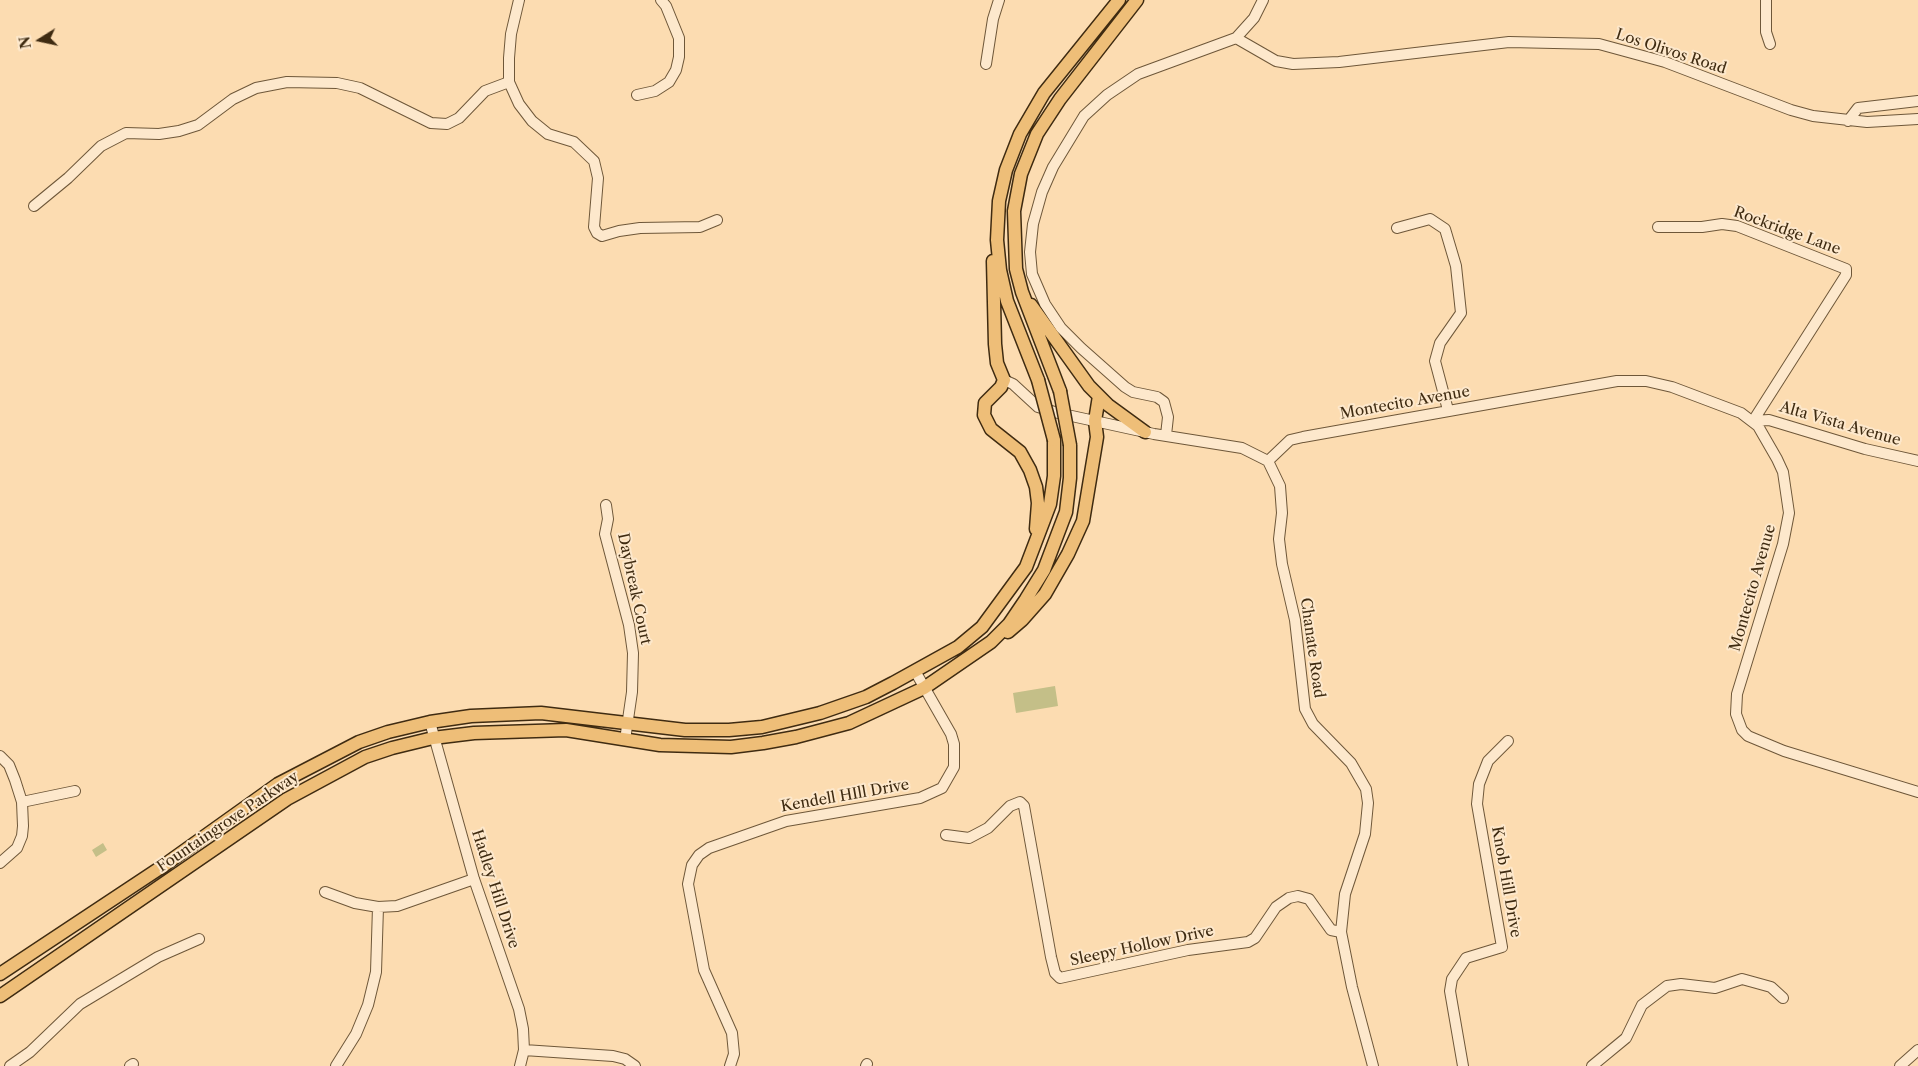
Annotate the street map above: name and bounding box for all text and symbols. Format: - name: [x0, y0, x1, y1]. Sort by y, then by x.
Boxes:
- north arrow: [15, 15, 65, 65]
- street label: Los Olivos Road: [1613, 26, 1729, 78]
- text: N: [15, 35, 35, 50]
- street label: Rockridge Lane: [1731, 203, 1843, 259]
- street label: Montecito Avenue: [1339, 383, 1471, 423]
- street label: Alta Vista Avenue: [1777, 398, 1903, 450]
- street label: Montecito Avenue: [1726, 522, 1780, 654]
- street label: Daybreak Court: [613, 531, 655, 647]
- street label: Chanate Road: [1296, 597, 1328, 699]
- street label: Fountaingrove Parkway: [154, 768, 302, 876]
- street label: Kendell HIll Drive: [779, 776, 911, 816]
- street label: Knob Hill Drive: [1487, 825, 1525, 939]
- street label: Hadley Hill Drive: [467, 827, 523, 951]
- street label: Sleepy Hollow Drive: [1069, 922, 1215, 970]

